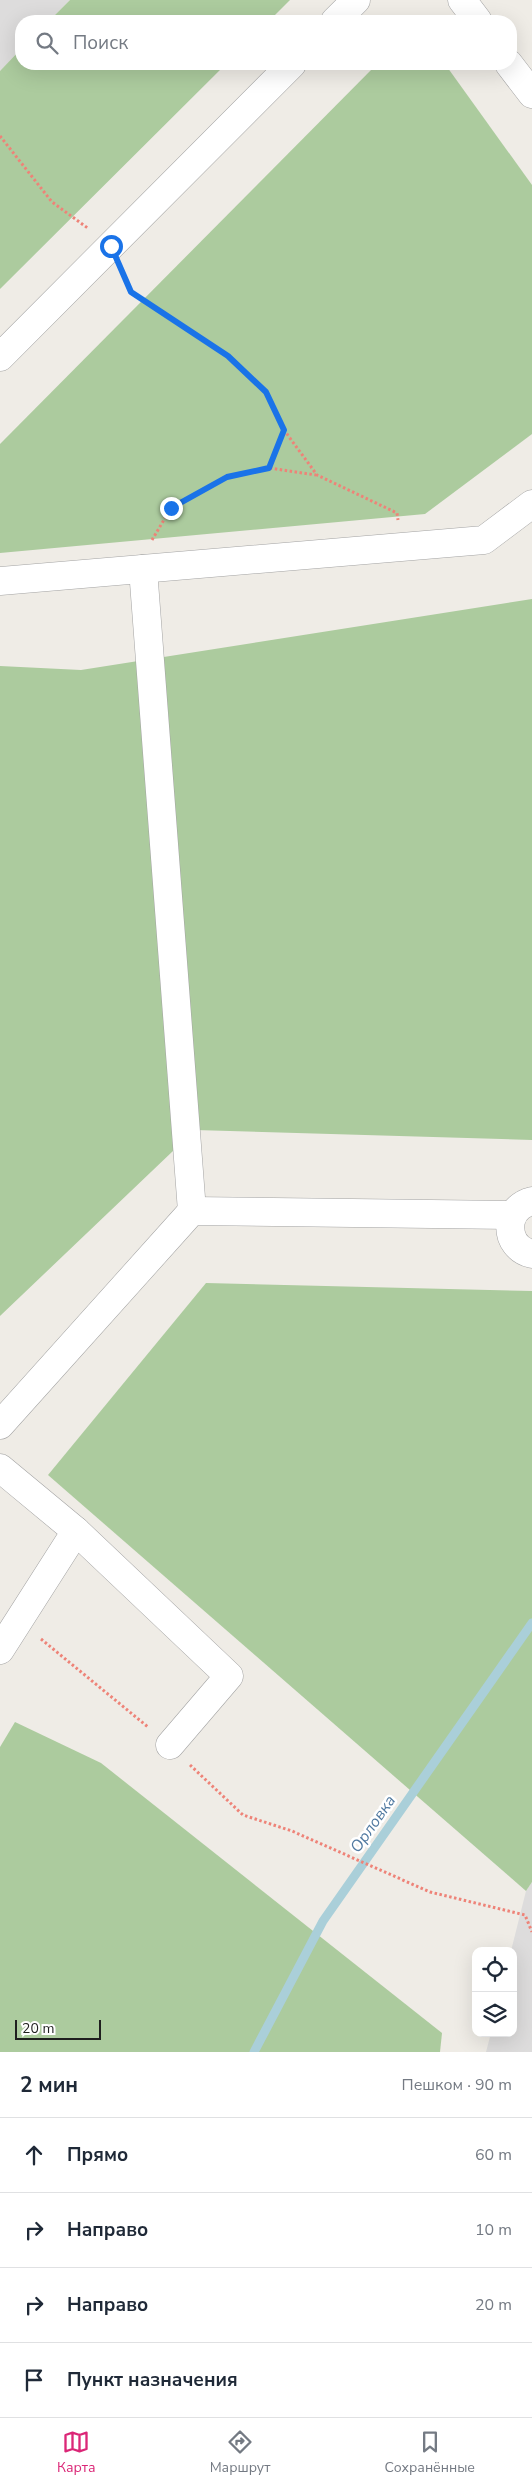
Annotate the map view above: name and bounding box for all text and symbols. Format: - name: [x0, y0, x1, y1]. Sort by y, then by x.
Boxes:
- search box: [15, 15, 517, 70]
- icon: search: [33, 29, 61, 57]
- text: Поиск: [73, 30, 128, 56]
- route start: [100, 235, 123, 258]
- route end: [160, 497, 183, 520]
- water label: Орловка: [345, 1791, 401, 1857]
- map controls: [472, 1947, 517, 2037]
- button: locate: [472, 1947, 517, 1992]
- button: layers: [472, 1992, 517, 2037]
- scale bar: [15, 2017, 101, 2040]
- text: 20 m: [22, 2019, 54, 2038]
- text: 2 мин: [20, 2071, 78, 2099]
- text: Пешком · 90 m: [402, 2074, 512, 2096]
- icon: ahead: [20, 2141, 48, 2169]
- text: Прямо: [67, 2142, 128, 2168]
- text: 60 m: [475, 2144, 512, 2166]
- icon: right: [20, 2216, 48, 2244]
- text: Направо: [67, 2217, 148, 2243]
- text: 10 m: [475, 2219, 512, 2241]
- icon: right: [20, 2291, 48, 2319]
- text: Направо: [67, 2292, 148, 2318]
- text: 20 m: [475, 2294, 512, 2316]
- icon: arrive: [20, 2366, 48, 2394]
- text: Пункт назначения: [67, 2367, 238, 2393]
- tab: Карта: [57, 2428, 96, 2477]
- tab: Маршрут: [210, 2428, 270, 2477]
- tab: Сохранённые: [384, 2428, 475, 2477]

